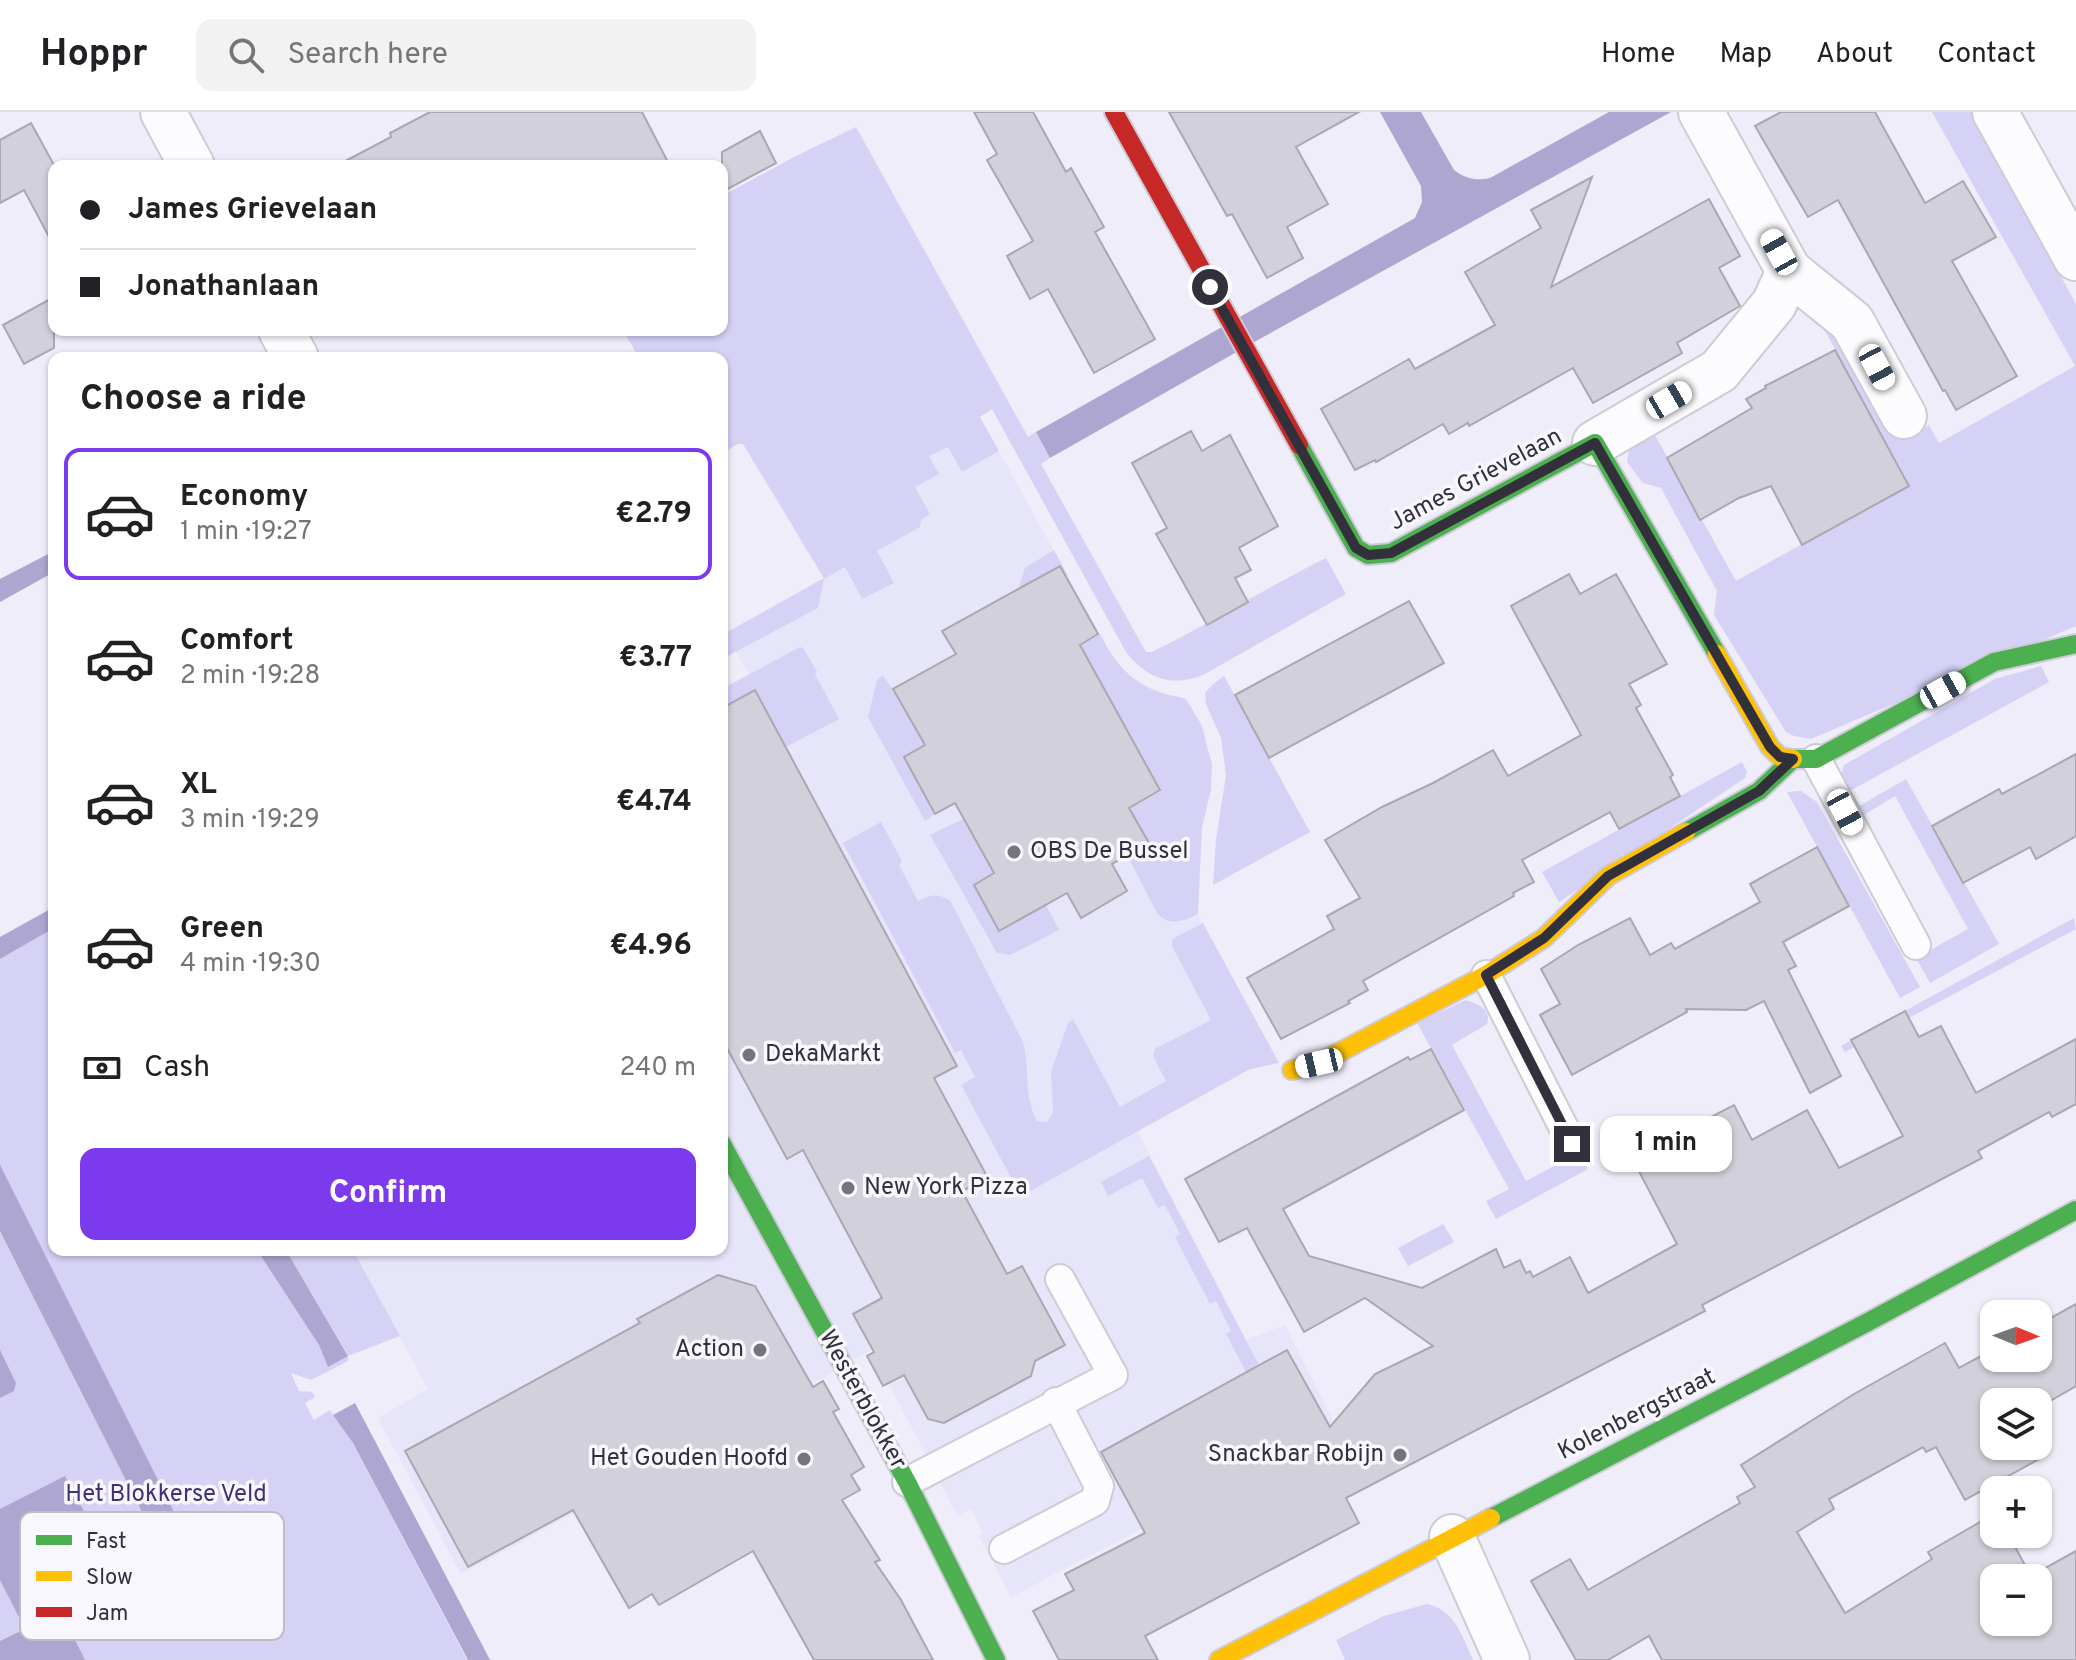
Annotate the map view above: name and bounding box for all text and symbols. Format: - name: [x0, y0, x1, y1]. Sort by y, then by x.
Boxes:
- search box: [196, 19, 756, 91]
- text: Hoppr: [40, 31, 148, 80]
- icon: search: [224, 33, 268, 77]
- text: Search here: [288, 37, 448, 74]
- text: Home: [1601, 37, 1675, 73]
- text: Map: [1719, 37, 1772, 73]
- text: About: [1816, 37, 1893, 73]
- text: Contact: [1937, 37, 2036, 73]
- text: James Grievelaan: [128, 192, 377, 229]
- car: [1757, 225, 1801, 279]
- text: Jonathanlaan: [128, 269, 319, 306]
- route start: [1192, 269, 1228, 305]
- car: [1855, 340, 1899, 394]
- text: Choose a ride: [80, 377, 306, 423]
- car: [1642, 378, 1696, 422]
- street label: James Grievelaan: [1385, 422, 1567, 538]
- icon: car: [84, 478, 156, 550]
- text: Economy: [180, 479, 308, 516]
- text: €2.79: [615, 496, 692, 533]
- text: 1 min · 19:27: [180, 516, 312, 549]
- icon: car: [84, 622, 156, 694]
- text: Comfort: [180, 623, 293, 660]
- text: €3.77: [619, 640, 692, 677]
- text: 2 min · 19:28: [180, 660, 320, 693]
- car: [1916, 668, 1970, 712]
- icon: car: [84, 766, 156, 838]
- text: XL: [180, 767, 217, 804]
- text: €4.74: [616, 784, 692, 821]
- car: [1823, 785, 1867, 839]
- text: 3 min · 19:29: [180, 804, 320, 837]
- place label: OBS De Bussel: [1030, 837, 1189, 867]
- marker: OBS De Bussel: [1005, 843, 1023, 861]
- icon: car: [84, 910, 156, 982]
- text: Green: [180, 911, 264, 948]
- text: €4.96: [610, 928, 692, 965]
- text: 4 min · 19:30: [180, 948, 321, 981]
- place label: DekaMarkt: [765, 1040, 881, 1070]
- icon: cash: [80, 1046, 124, 1090]
- marker: DekaMarkt: [740, 1046, 758, 1064]
- car: [1293, 1046, 1345, 1080]
- text: Cash: [144, 1050, 210, 1087]
- text: 240 m: [619, 1052, 696, 1085]
- callout: 1 min: [1600, 1116, 1732, 1172]
- route end: [1554, 1126, 1590, 1162]
- text: 1 min: [1635, 1127, 1697, 1160]
- button: Confirm: [80, 1148, 696, 1240]
- place label: New York Pizza: [864, 1173, 1028, 1203]
- marker: New York Pizza: [839, 1179, 857, 1197]
- north arrow: [1980, 1300, 2052, 1372]
- map controls: [1980, 1300, 2052, 1636]
- street label: Westerblokker: [811, 1325, 913, 1475]
- place label: Action: [675, 1335, 744, 1365]
- marker: Action: [751, 1341, 769, 1359]
- street label: Kolenbergstraat: [1553, 1362, 1721, 1468]
- button: layers: [1980, 1388, 2052, 1460]
- place label: Snackbar Robijn: [1208, 1440, 1384, 1470]
- place label: Het Gouden Hoofd: [590, 1444, 788, 1474]
- marker: Snackbar Robijn: [1391, 1446, 1409, 1464]
- marker: Het Gouden Hoofd: [795, 1450, 813, 1468]
- button: +: [1980, 1476, 2052, 1548]
- park label: Het Blokkerse Veld: [65, 1480, 267, 1510]
- legend: [20, 1512, 284, 1640]
- text: Fast: [86, 1529, 127, 1556]
- button: −: [1980, 1564, 2052, 1636]
- text: Slow: [86, 1565, 133, 1592]
- text: Jam: [86, 1601, 129, 1628]

